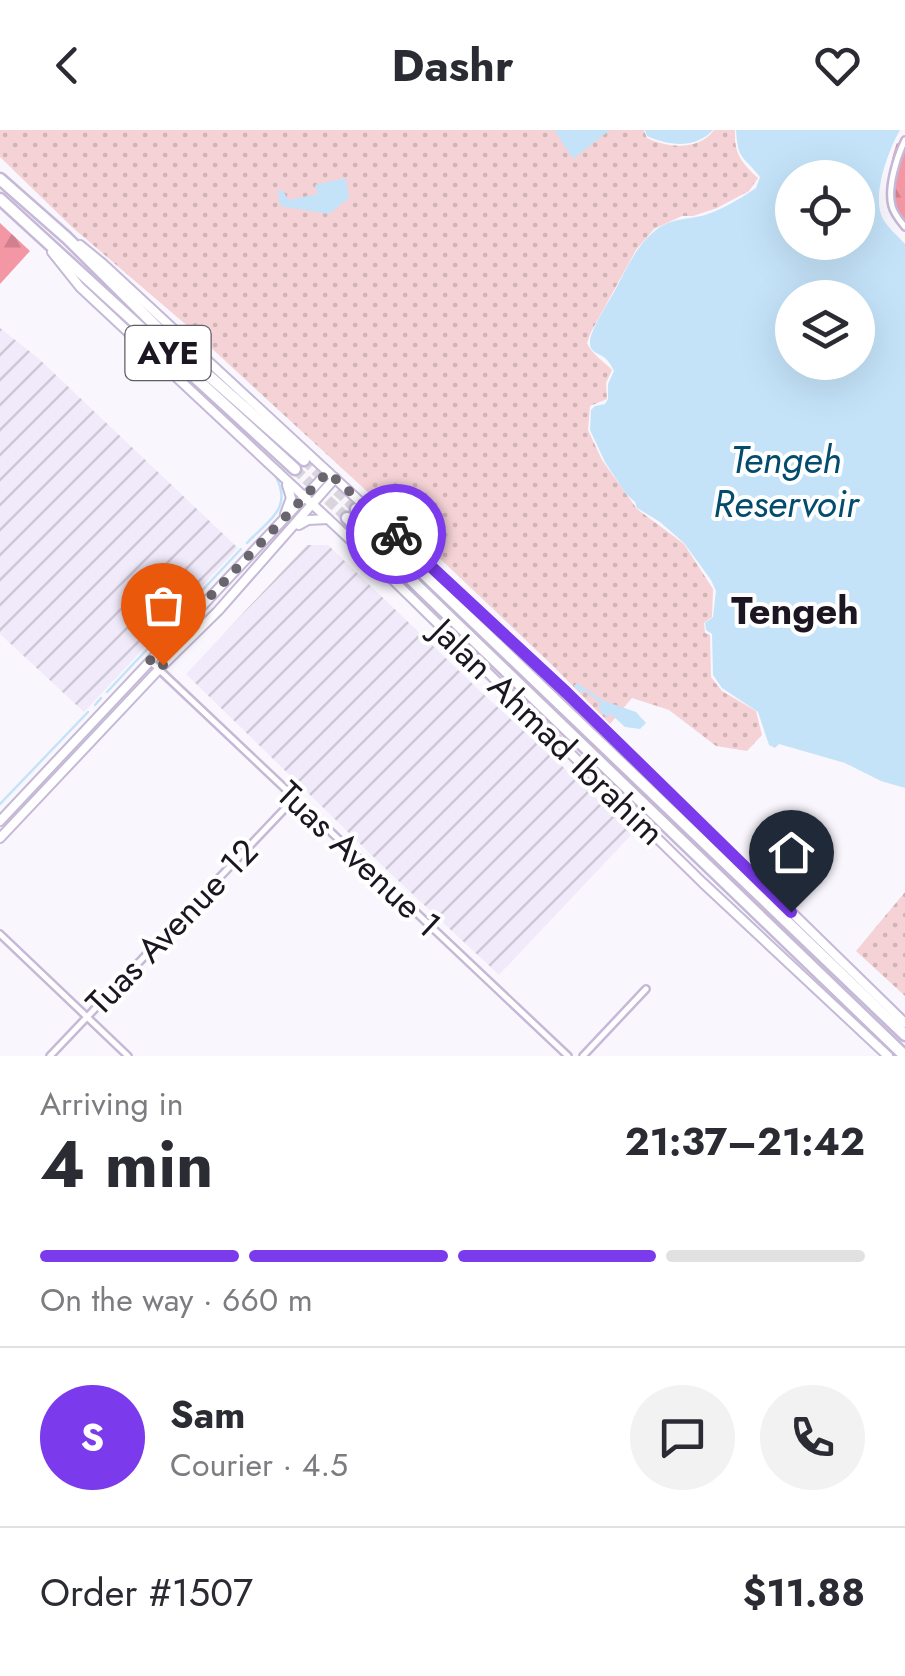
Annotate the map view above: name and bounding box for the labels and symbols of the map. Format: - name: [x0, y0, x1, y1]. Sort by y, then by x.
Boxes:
- road number: AYE: [126, 326, 210, 380]
- water label: Tengeh Reservoir: [713, 432, 861, 531]
- courier: [346, 484, 446, 584]
- pin: [121, 563, 206, 666]
- district label: Tengeh: [731, 583, 859, 638]
- street label: Jalan Ahmad Ibrahim: [417, 605, 676, 857]
- street label: Tuas Avenue 1: [266, 770, 452, 948]
- pin: [749, 810, 834, 913]
- street label: Tuas Avenue 12: [75, 827, 269, 1027]

